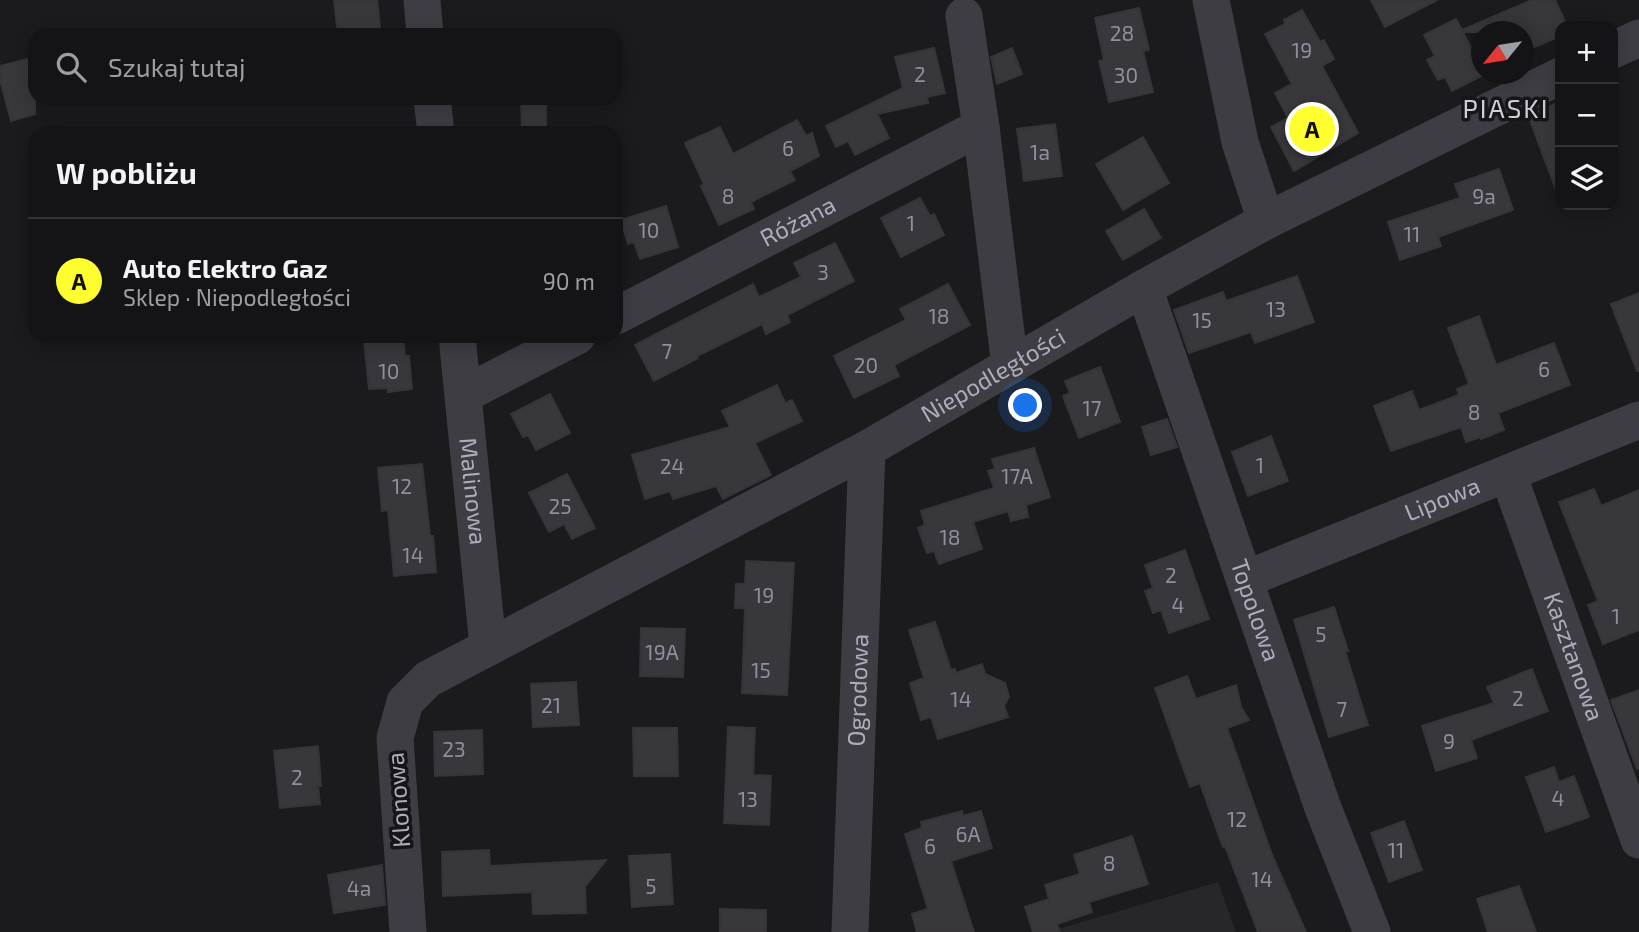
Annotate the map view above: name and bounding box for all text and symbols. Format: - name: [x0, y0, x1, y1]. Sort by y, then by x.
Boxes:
- house number: 28: [1110, 20, 1134, 45]
- north arrow: [1471, 21, 1534, 84]
- map controls: [1555, 21, 1618, 210]
- button: +: [1555, 21, 1618, 84]
- search box: [28, 28, 623, 105]
- house number: 19: [1292, 37, 1312, 62]
- icon: search: [52, 48, 90, 86]
- text: Szukaj tutaj: [108, 51, 245, 82]
- house number: 2: [914, 61, 926, 86]
- house number: 30: [1114, 62, 1138, 87]
- button: −: [1555, 84, 1618, 147]
- district label: PIASKI: [1462, 92, 1550, 123]
- pin: A: [1289, 103, 1335, 155]
- house number: 6: [782, 135, 794, 160]
- house number: 1a: [1030, 139, 1050, 164]
- button: layers: [1555, 147, 1618, 210]
- text: W pobliżu: [56, 154, 197, 190]
- house number: 8: [722, 183, 734, 208]
- house number: 9a: [1472, 183, 1496, 208]
- street label: Różana: [755, 189, 840, 252]
- house number: 1: [907, 210, 915, 235]
- house number: 10: [638, 217, 660, 242]
- house number: 11: [1404, 221, 1420, 246]
- text: Auto Elektro Gaz: [123, 252, 328, 283]
- house number: 3: [817, 259, 829, 284]
- text: A: [71, 267, 87, 295]
- text: 90 m: [543, 267, 595, 295]
- text: Sklep · Niepodległości: [123, 283, 351, 311]
- house number: 13: [1266, 296, 1286, 321]
- house number: 18: [928, 303, 950, 328]
- house number: 15: [1192, 307, 1212, 332]
- street label: Niepodległości: [915, 321, 1070, 428]
- house number: 7: [662, 338, 673, 363]
- house number: 20: [854, 352, 878, 377]
- house number: 6: [1538, 356, 1550, 381]
- house number: 10: [378, 358, 400, 383]
- your location: [1008, 388, 1042, 422]
- house number: 17: [1082, 395, 1102, 420]
- house number: 8: [1468, 399, 1480, 424]
- street label: Malinowa: [454, 436, 494, 546]
- house number: 1: [1256, 452, 1264, 477]
- house number: 24: [660, 453, 684, 478]
- house number: 17A: [1001, 463, 1033, 488]
- street label: Lipowa: [1400, 470, 1484, 526]
- house number: 12: [392, 473, 412, 498]
- house number: 25: [548, 493, 572, 518]
- house number: 18: [939, 524, 961, 549]
- house number: 14: [402, 542, 424, 567]
- street label: Topolowa: [1225, 555, 1287, 665]
- house number: 2: [1165, 562, 1177, 587]
- house number: 19: [754, 582, 774, 607]
- street label: Kasztanowa: [1538, 588, 1611, 724]
- house number: 4: [1172, 592, 1184, 617]
- house number: 1: [1612, 603, 1620, 628]
- house number: 5: [1315, 621, 1327, 646]
- street label: Ogrodowa: [841, 633, 873, 747]
- house number: 19A: [645, 639, 679, 664]
- house number: 15: [751, 657, 771, 682]
- house number: 2: [1512, 685, 1524, 710]
- house number: 14: [950, 686, 972, 711]
- house number: 21: [541, 692, 561, 717]
- house number: 7: [1337, 696, 1348, 721]
- house number: 9: [1443, 728, 1455, 753]
- house number: 23: [442, 736, 466, 761]
- street label: Klonowa: [380, 752, 415, 849]
- house number: 2: [291, 764, 303, 789]
- house number: 4: [1552, 785, 1564, 810]
- house number: 13: [738, 786, 758, 811]
- house number: 12: [1227, 806, 1247, 831]
- house number: 6A: [955, 821, 981, 846]
- house number: 6: [924, 833, 936, 858]
- house number: 11: [1388, 837, 1404, 862]
- house number: 8: [1103, 850, 1115, 875]
- house number: 14: [1251, 866, 1273, 891]
- house number: 5: [645, 873, 657, 898]
- house number: 4a: [347, 875, 371, 900]

